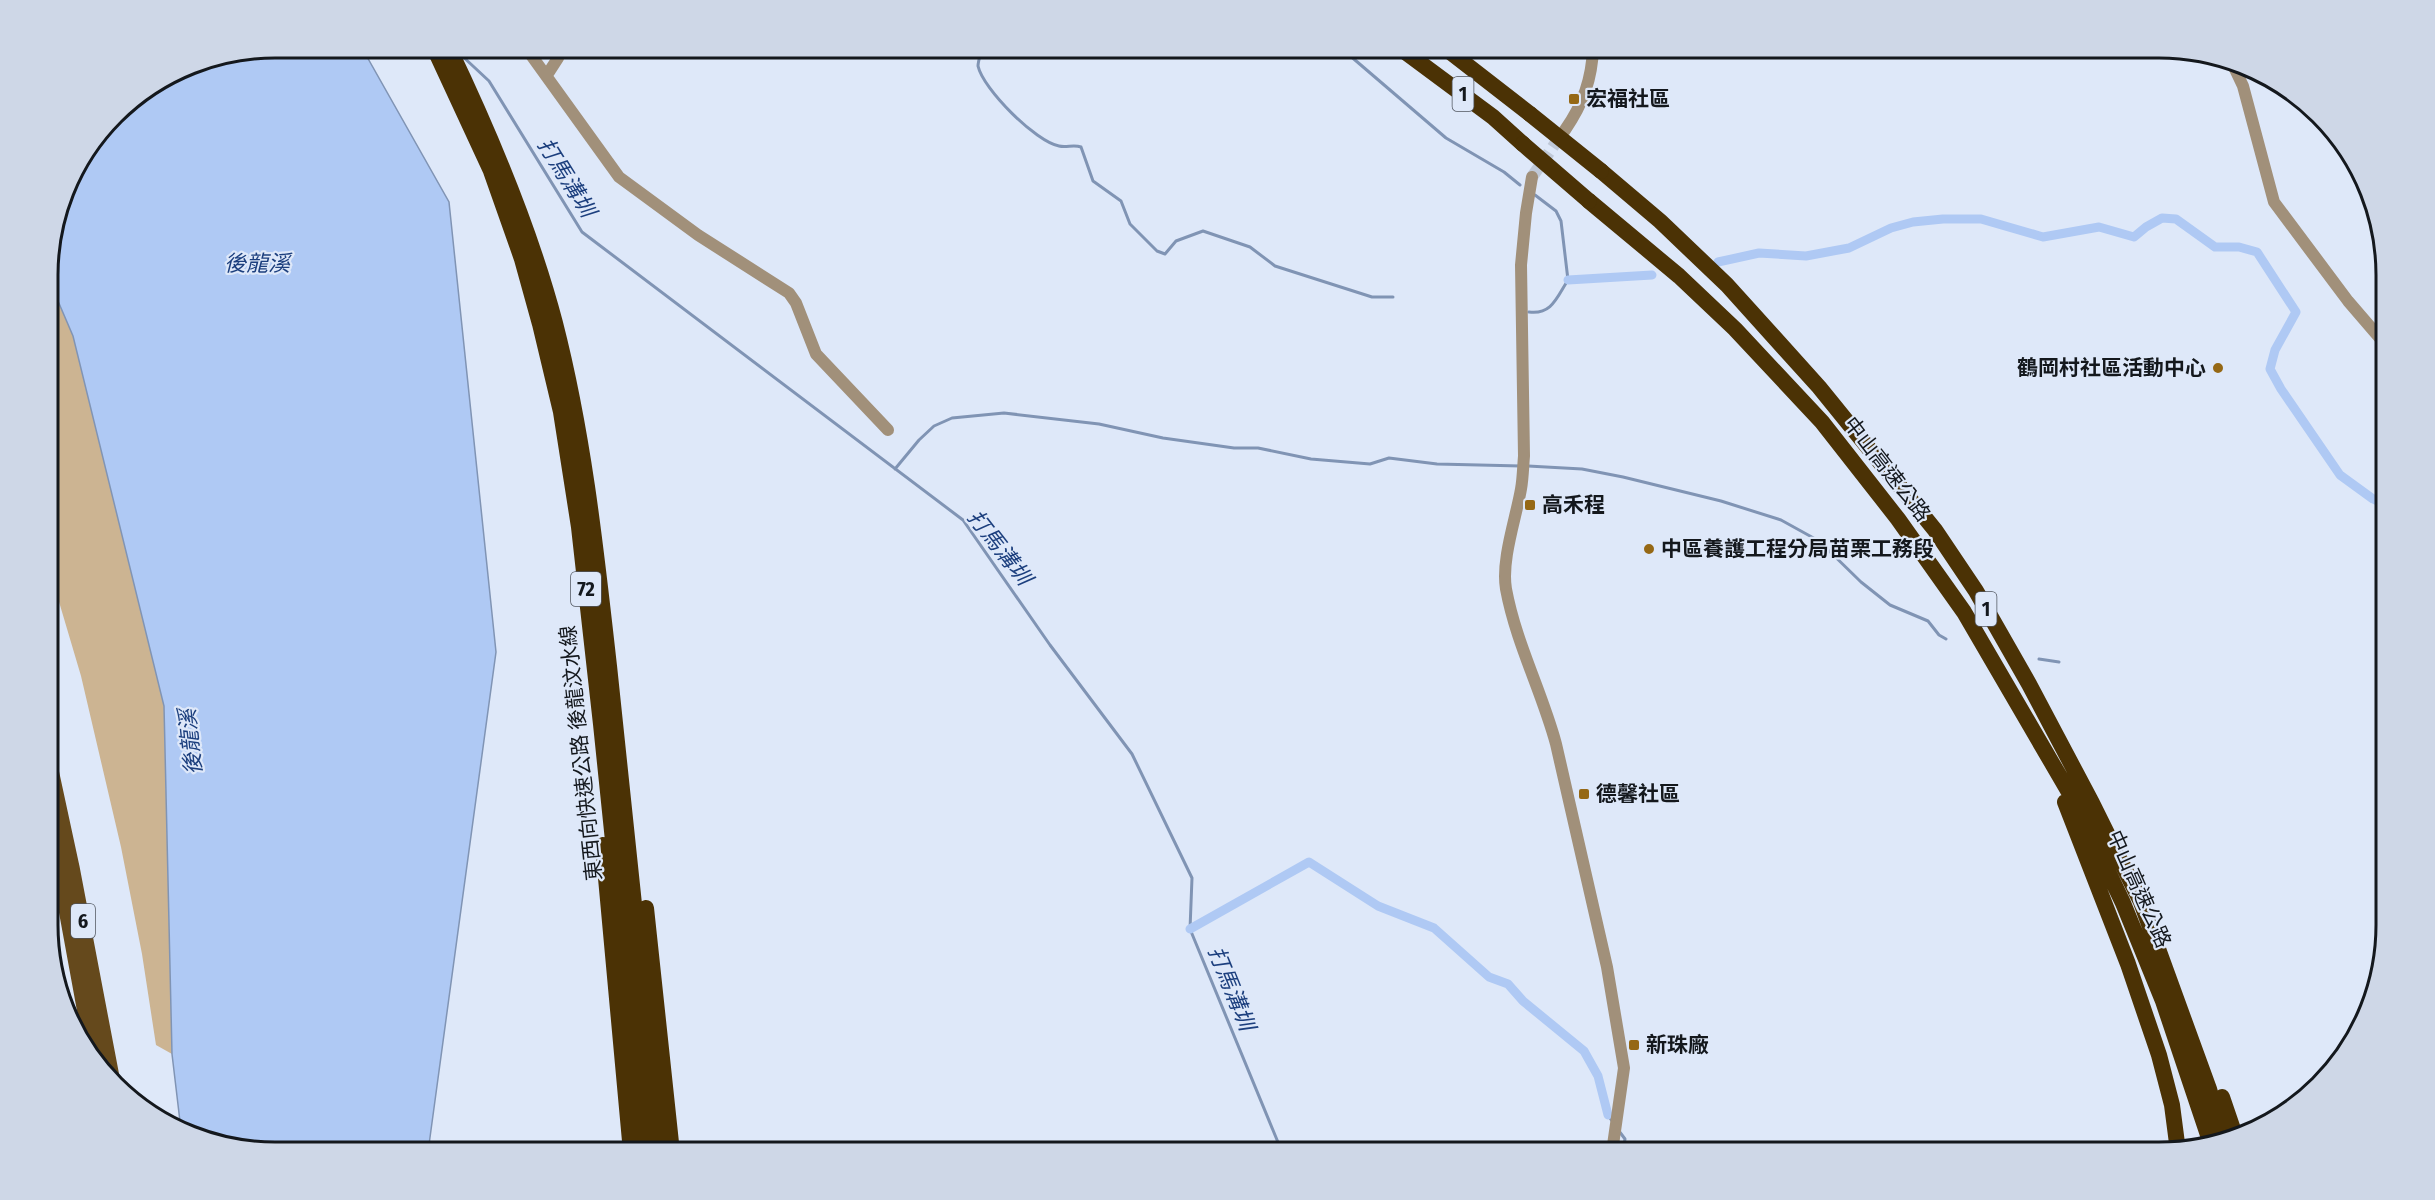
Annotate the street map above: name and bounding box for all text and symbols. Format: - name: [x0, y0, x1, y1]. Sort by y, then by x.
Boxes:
- road number: 1: [1452, 77, 1474, 111]
- place label: 宏福社區: [1586, 86, 1670, 112]
- marker: 宏福社區: [1567, 92, 1581, 106]
- water label: 打馬溝圳: [532, 133, 603, 224]
- water label: 後龍溪: [224, 250, 293, 277]
- place label: 鶴岡村社區活動中心: [2017, 355, 2206, 381]
- marker: 鶴岡村社區活動中心: [2211, 361, 2225, 375]
- street label: 中山高速公路: [1838, 411, 1936, 527]
- place label: 高禾程: [1542, 492, 1605, 518]
- marker: 高禾程: [1523, 498, 1537, 512]
- water label: 打馬溝圳: [962, 504, 1039, 593]
- place label: 中區養護工程分局苗栗工務段: [1661, 536, 1934, 562]
- marker: 中區養護工程分局苗栗工務段: [1642, 542, 1656, 556]
- road number: 72: [571, 572, 601, 606]
- road number: 1: [1976, 592, 1996, 626]
- street label: 東西向快速公路 後龍汶水線: [555, 624, 607, 882]
- water label: 後龍溪: [173, 705, 207, 776]
- place label: 德馨社區: [1596, 781, 1680, 807]
- marker: 德馨社區: [1577, 787, 1591, 801]
- street label: 中山高速公路: [2101, 826, 2177, 952]
- road number: 6: [71, 904, 95, 938]
- water label: 打馬溝圳: [1203, 942, 1262, 1037]
- place label: 新珠廠: [1646, 1032, 1709, 1058]
- marker: 新珠廠: [1627, 1038, 1641, 1052]

